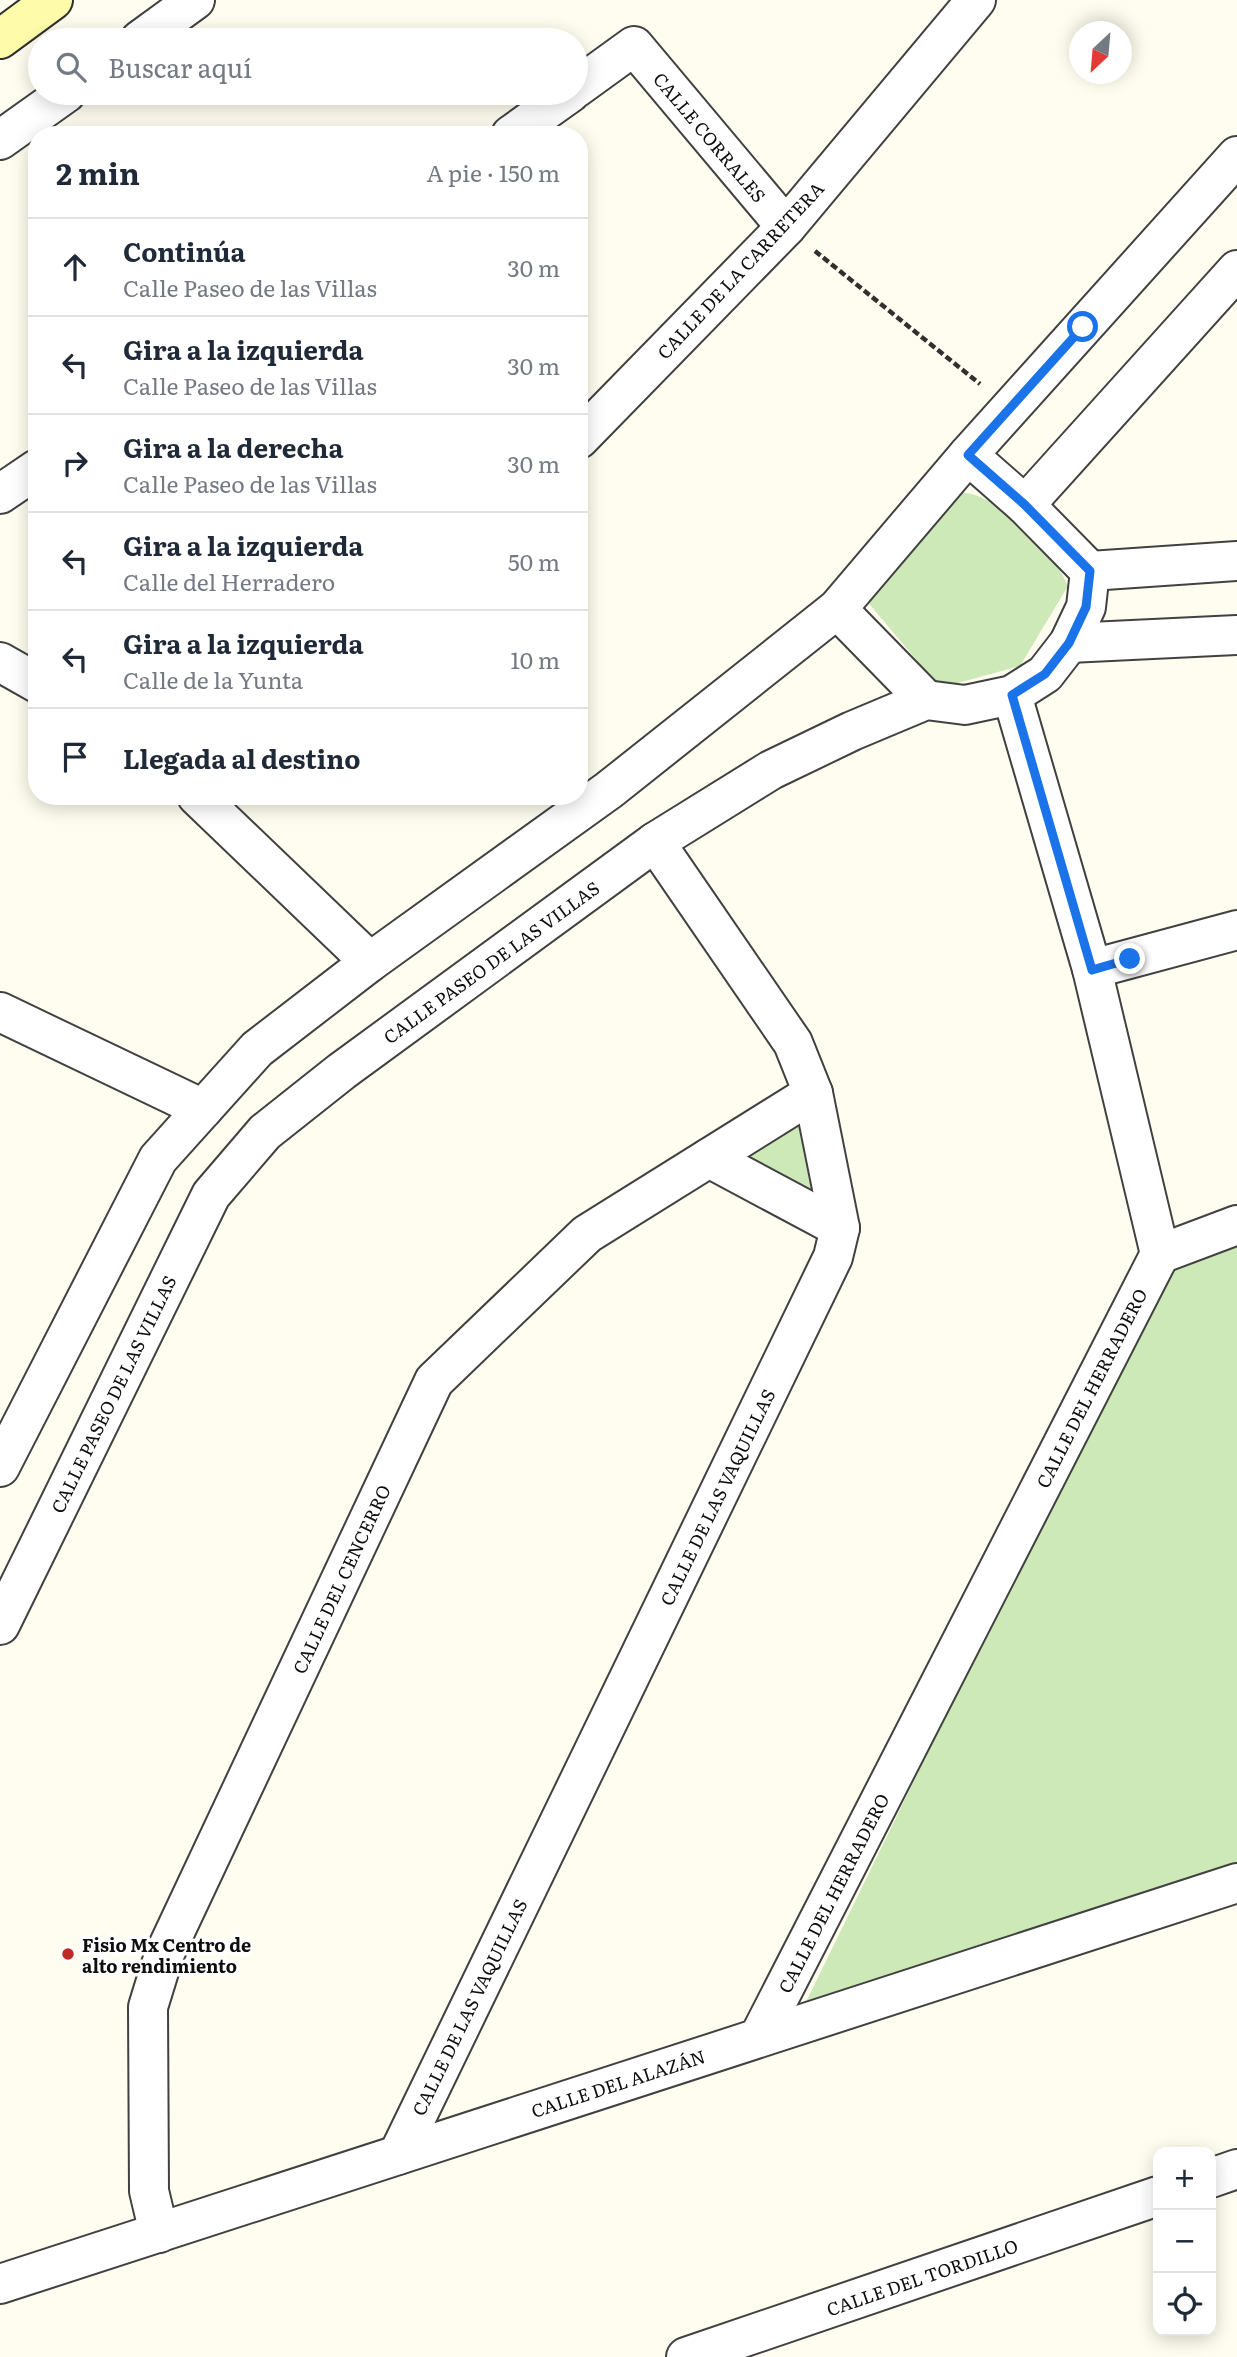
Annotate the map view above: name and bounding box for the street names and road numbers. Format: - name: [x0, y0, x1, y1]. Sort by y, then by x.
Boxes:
- street label: CALLE CORRALES: [647, 66, 773, 208]
- street label: CALLE DE LA CARRETERA: [650, 175, 830, 365]
- street label: CALLE PASEO DE LAS VILLAS: [377, 874, 605, 1050]
- street label: CALLE PASEO DE LAS VILLAS: [44, 1271, 182, 1517]
- street label: CALLE DEL HERRADERO: [1029, 1283, 1153, 1493]
- street label: CALLE DE LAS VAQUILLAS: [653, 1384, 781, 1610]
- street label: CALLE DEL CENCERRO: [285, 1480, 397, 1678]
- street label: CALLE DEL HERRADERO: [771, 1788, 895, 1998]
- street label: CALLE DE LAS VAQUILLAS: [405, 1894, 533, 2120]
- street label: CALLE DEL ALAZÁN: [527, 2042, 709, 2124]
- street label: CALLE DEL TORDILLO: [823, 2232, 1021, 2322]

